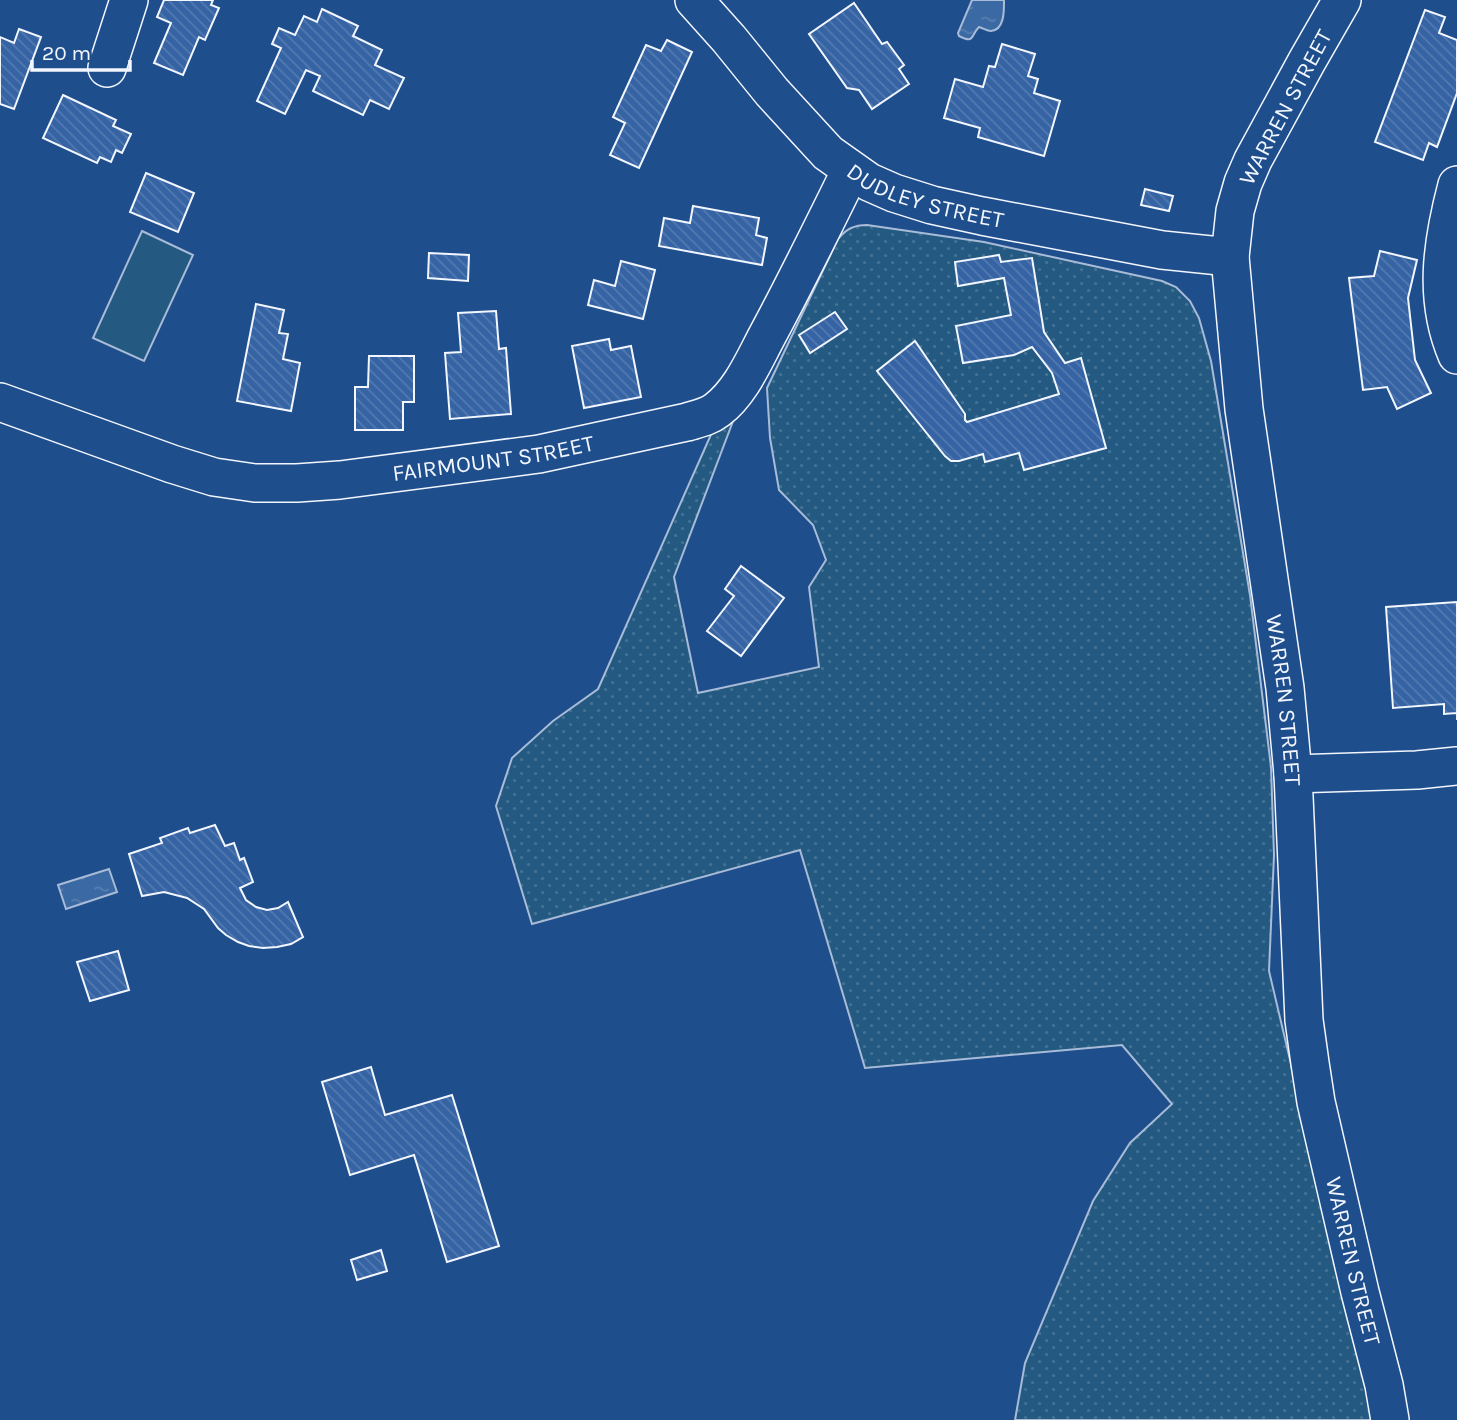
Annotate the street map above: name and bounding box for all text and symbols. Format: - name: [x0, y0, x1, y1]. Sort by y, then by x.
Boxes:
- street label: WARREN STREET: [1233, 24, 1338, 190]
- scale bar: [32, 28, 130, 72]
- text: 20 m: [42, 41, 91, 65]
- street label: DUDLEY STREET: [842, 158, 1007, 234]
- street label: FAIRMOUNT STREET: [391, 429, 597, 487]
- street label: WARREN STREET: [1260, 613, 1307, 787]
- street label: WARREN STREET: [1320, 1174, 1386, 1349]

